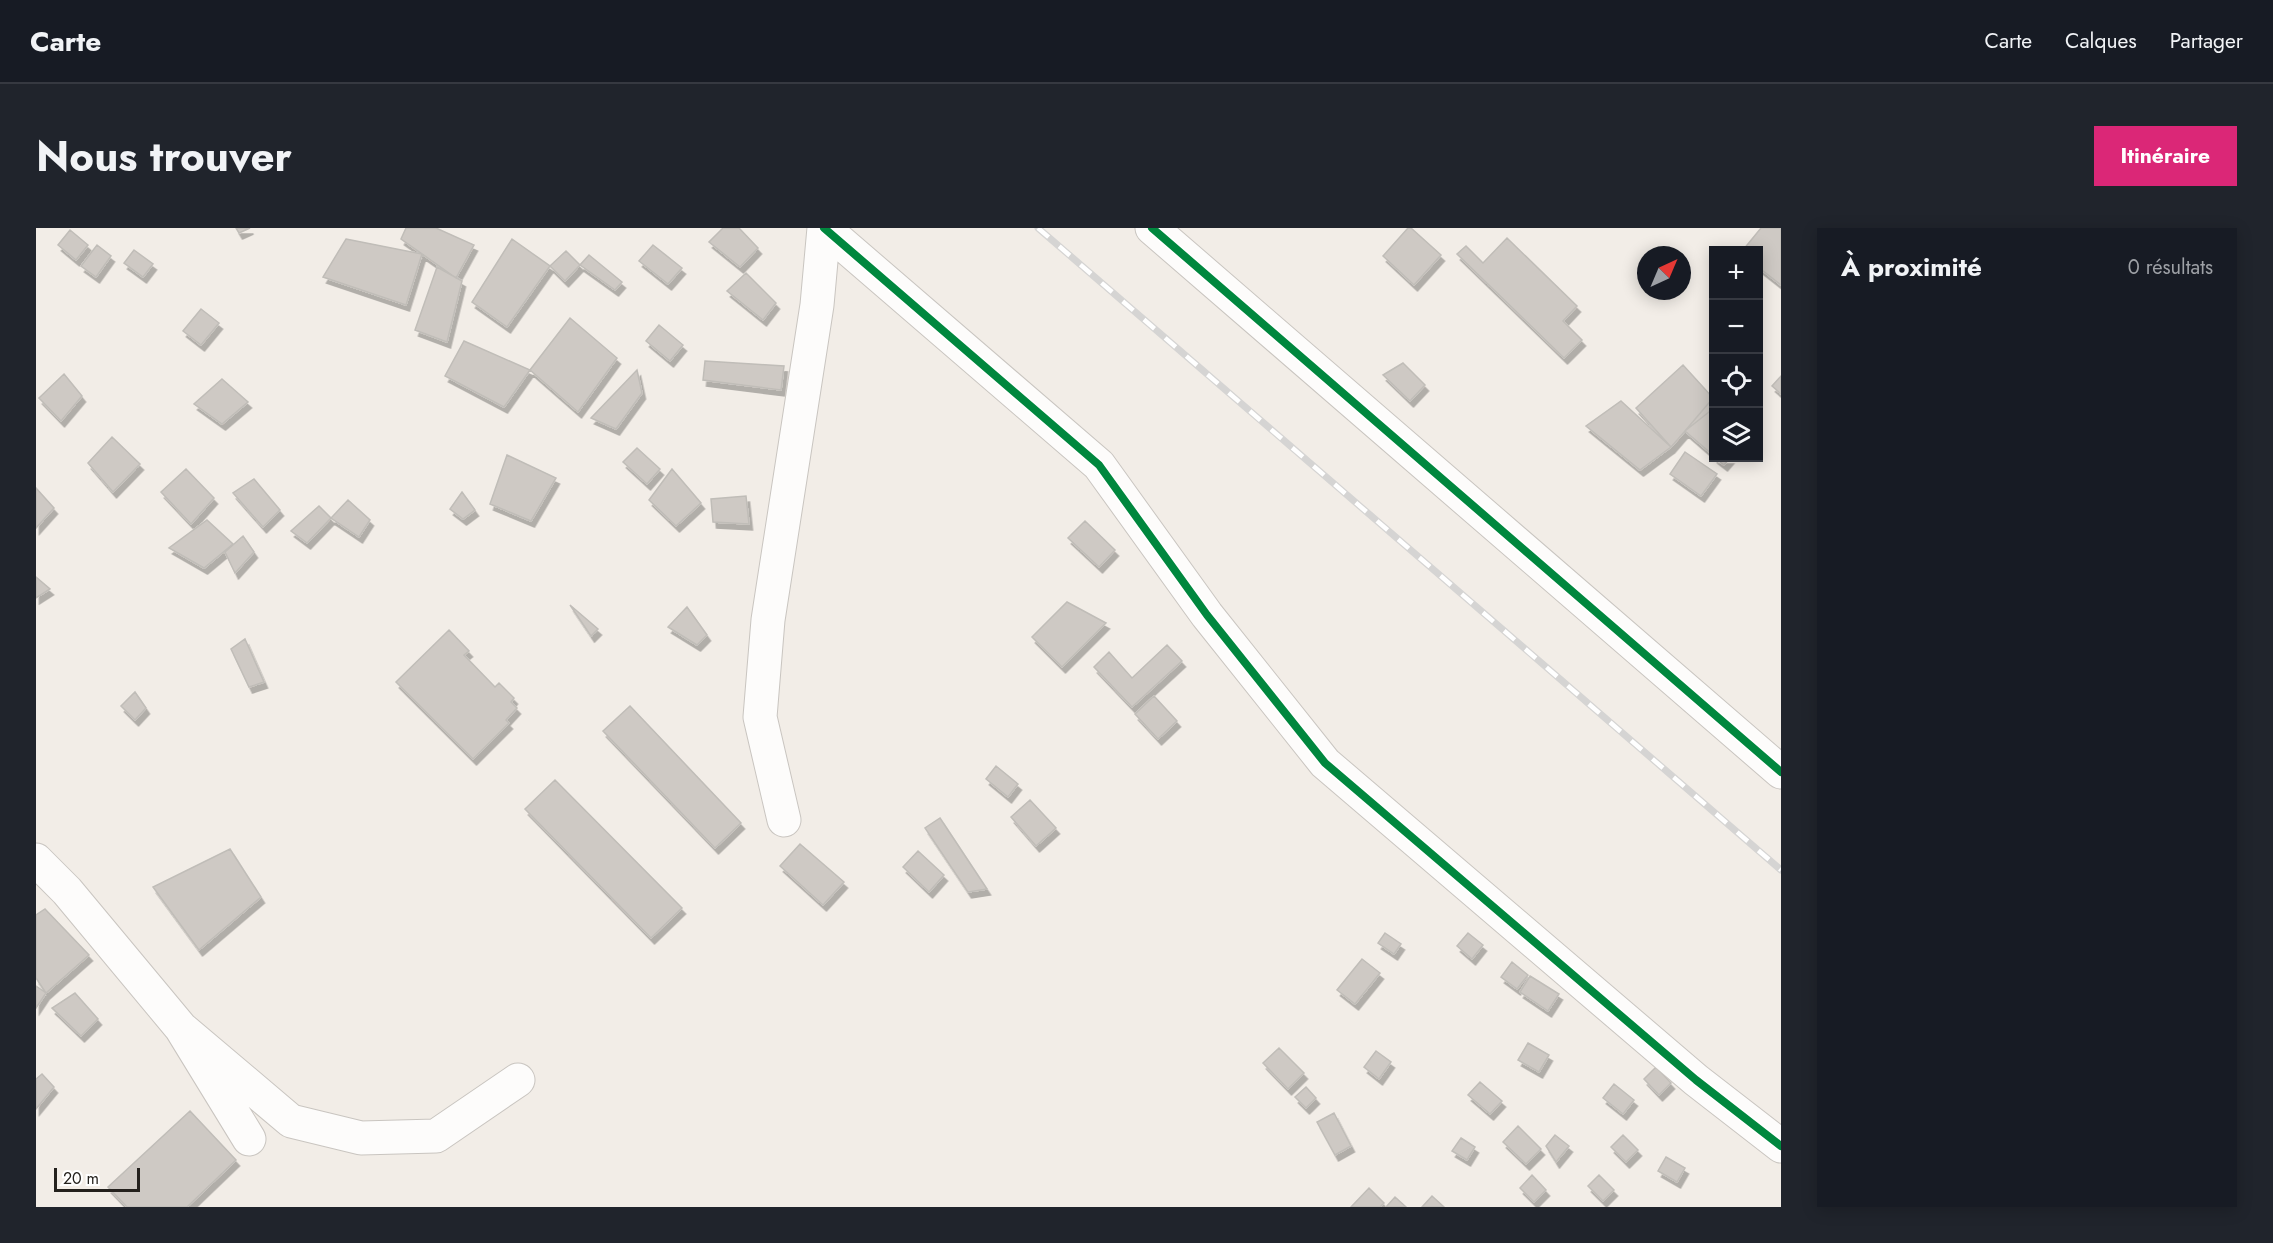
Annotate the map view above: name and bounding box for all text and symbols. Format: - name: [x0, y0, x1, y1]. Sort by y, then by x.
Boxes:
- text: Carte: [30, 21, 101, 62]
- text: Carte: [1985, 26, 2032, 56]
- text: Calques: [2065, 26, 2137, 56]
- text: Partager: [2170, 26, 2243, 56]
- text: Nous trouver: [36, 126, 292, 187]
- button: Itinéraire: [2094, 126, 2237, 186]
- north arrow: [1637, 246, 1691, 300]
- map controls: [1709, 246, 1763, 462]
- button: +: [1709, 246, 1763, 300]
- text: À proximité: [1841, 248, 1982, 286]
- text: 0 résultats: [2128, 253, 2213, 282]
- button: −: [1709, 300, 1763, 354]
- button: locate: [1709, 354, 1763, 408]
- button: layers: [1709, 408, 1763, 462]
- scale bar: [54, 1165, 140, 1192]
- text: 20 m: [63, 1167, 99, 1190]

